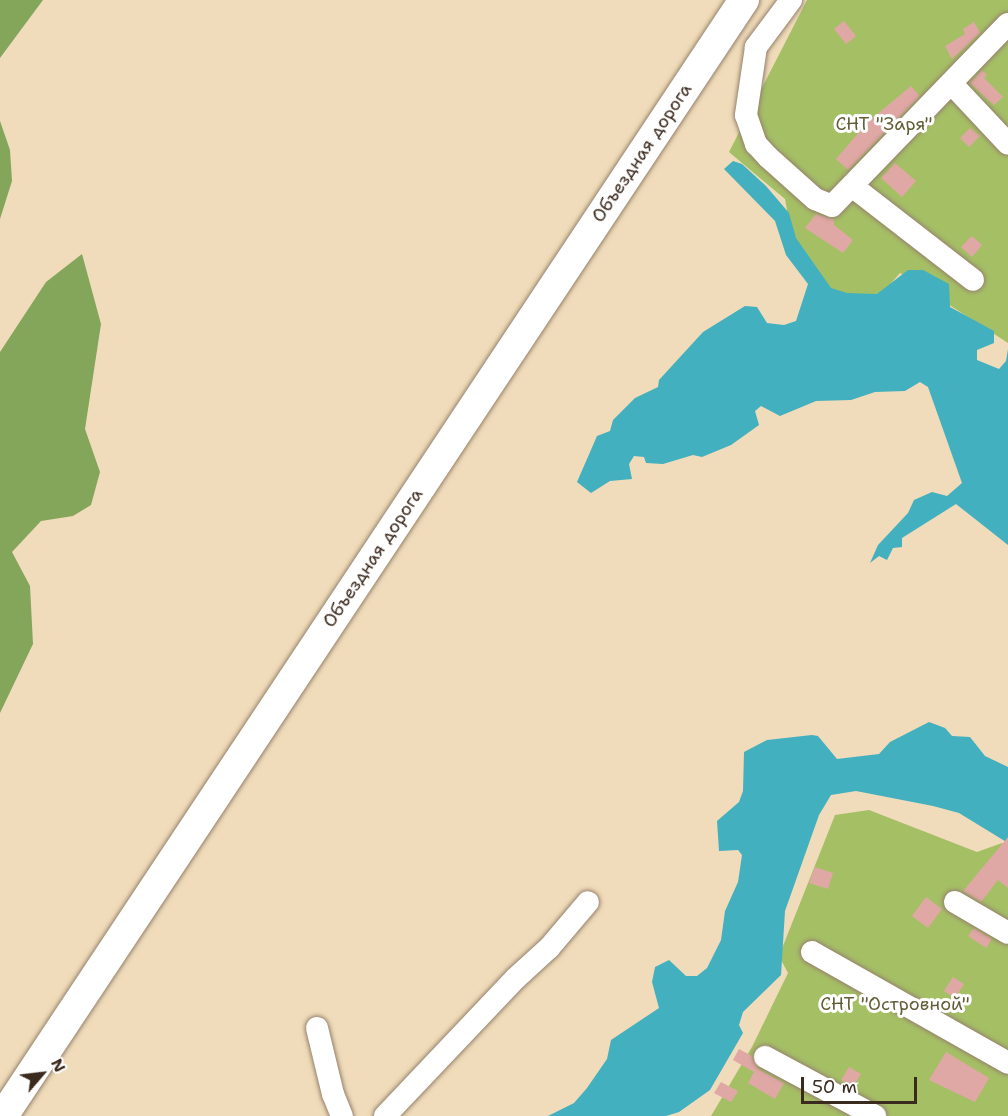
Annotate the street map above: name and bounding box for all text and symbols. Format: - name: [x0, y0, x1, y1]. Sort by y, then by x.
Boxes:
- street label: Объездная дорога: [587, 79, 697, 227]
- park label: СНТ "Заря": [835, 113, 933, 135]
- street label: Объездная дорога: [318, 484, 428, 632]
- park label: СНТ "Островной": [820, 993, 970, 1015]
- north arrow: [12, 1044, 72, 1104]
- text: N: [46, 1055, 71, 1076]
- scale bar: [804, 1065, 920, 1103]
- text: 50 m: [812, 1075, 857, 1099]

